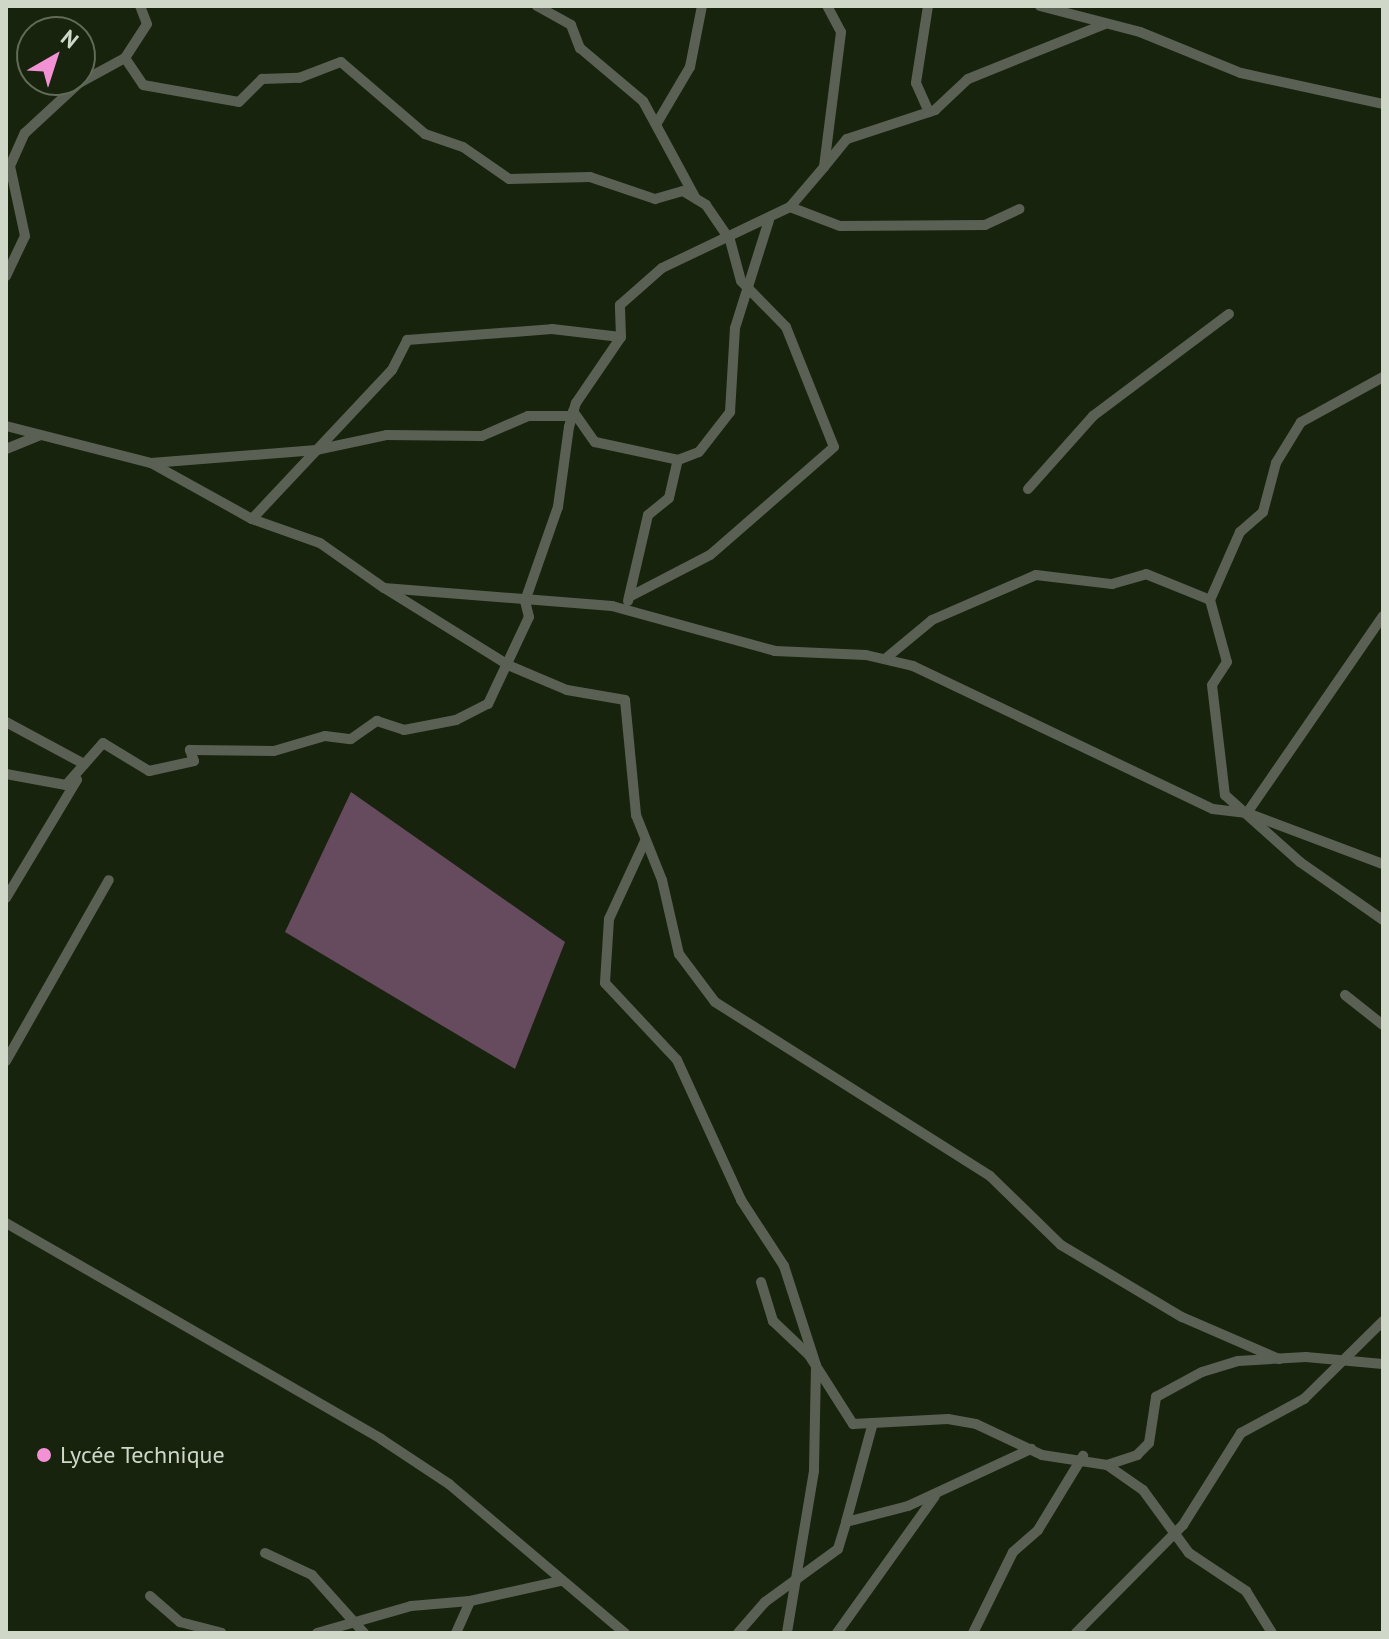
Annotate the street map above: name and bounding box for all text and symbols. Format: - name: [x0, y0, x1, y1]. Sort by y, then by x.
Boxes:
- north arrow: [16, 16, 96, 96]
- text: N: [55, 23, 84, 54]
- place label: Lycée Technique: [60, 1441, 225, 1469]
- marker: Lycée Technique: [35, 1446, 53, 1464]

